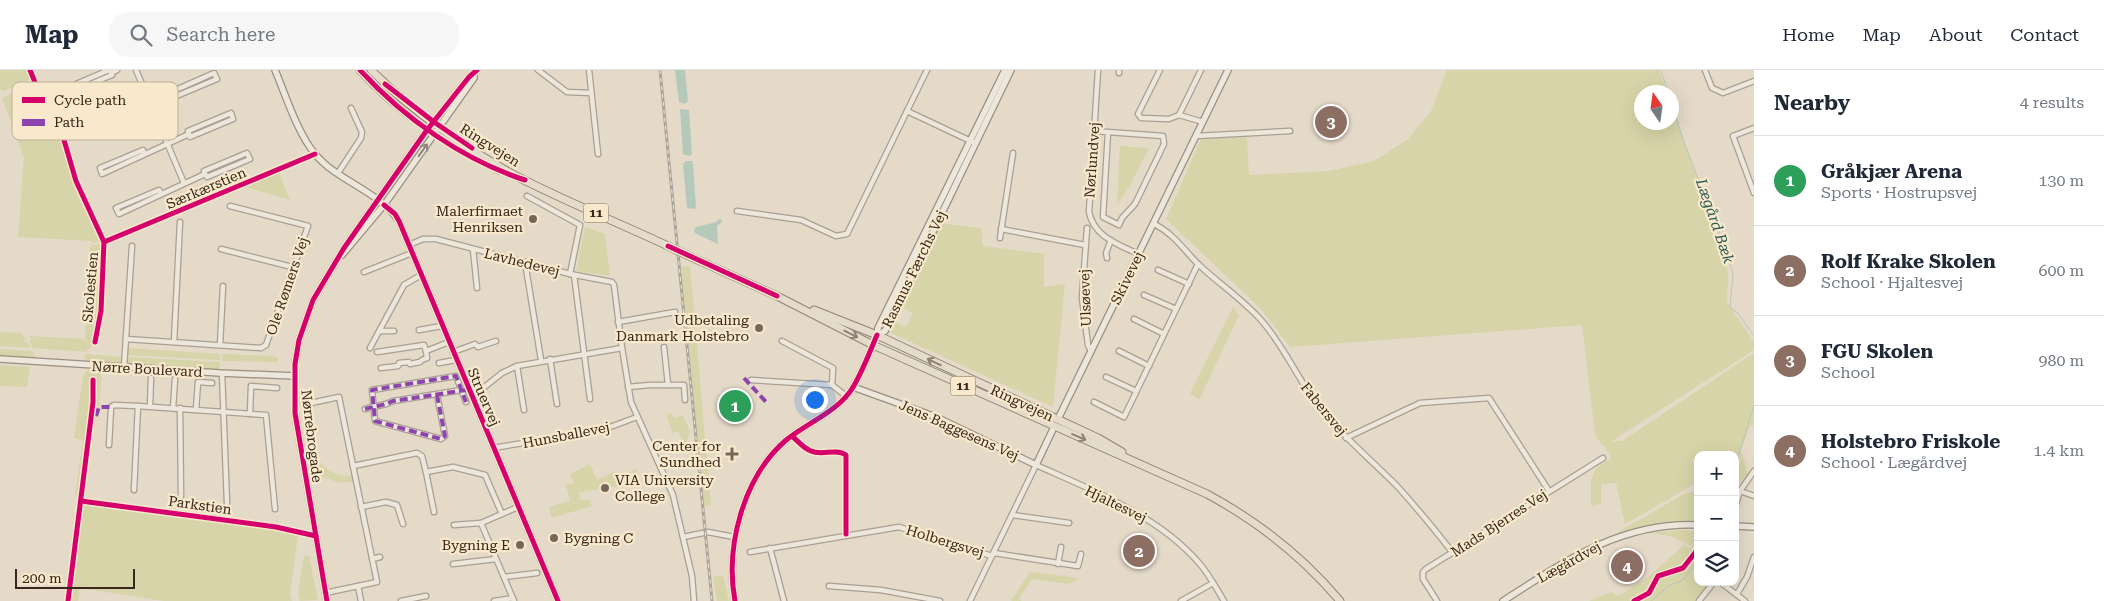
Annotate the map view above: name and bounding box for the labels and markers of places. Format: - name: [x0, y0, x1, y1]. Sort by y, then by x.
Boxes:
- pin: 3: [1315, 103, 1347, 141]
- place label: Malerfirmaet Henriksen: [436, 203, 523, 235]
- marker: Malerfirmaet Henriksen: [527, 213, 539, 225]
- place label: Udbetaling Danmark Holstebro: [616, 312, 749, 344]
- marker: Udbetaling Danmark Holstebro: [753, 322, 765, 334]
- pin: 1: [719, 387, 751, 425]
- place label: Center for Sundhed: [652, 438, 721, 470]
- marker: Center for Sundhed: [725, 447, 739, 461]
- place label: VIA University College: [615, 472, 715, 504]
- marker: VIA University College: [599, 482, 611, 494]
- place label: Bygning C: [564, 530, 633, 546]
- marker: Bygning C: [548, 532, 560, 544]
- pin: 2: [1123, 532, 1155, 570]
- place label: Bygning E: [442, 537, 510, 553]
- marker: Bygning E: [514, 539, 526, 551]
- pin: 4: [1611, 547, 1643, 585]

